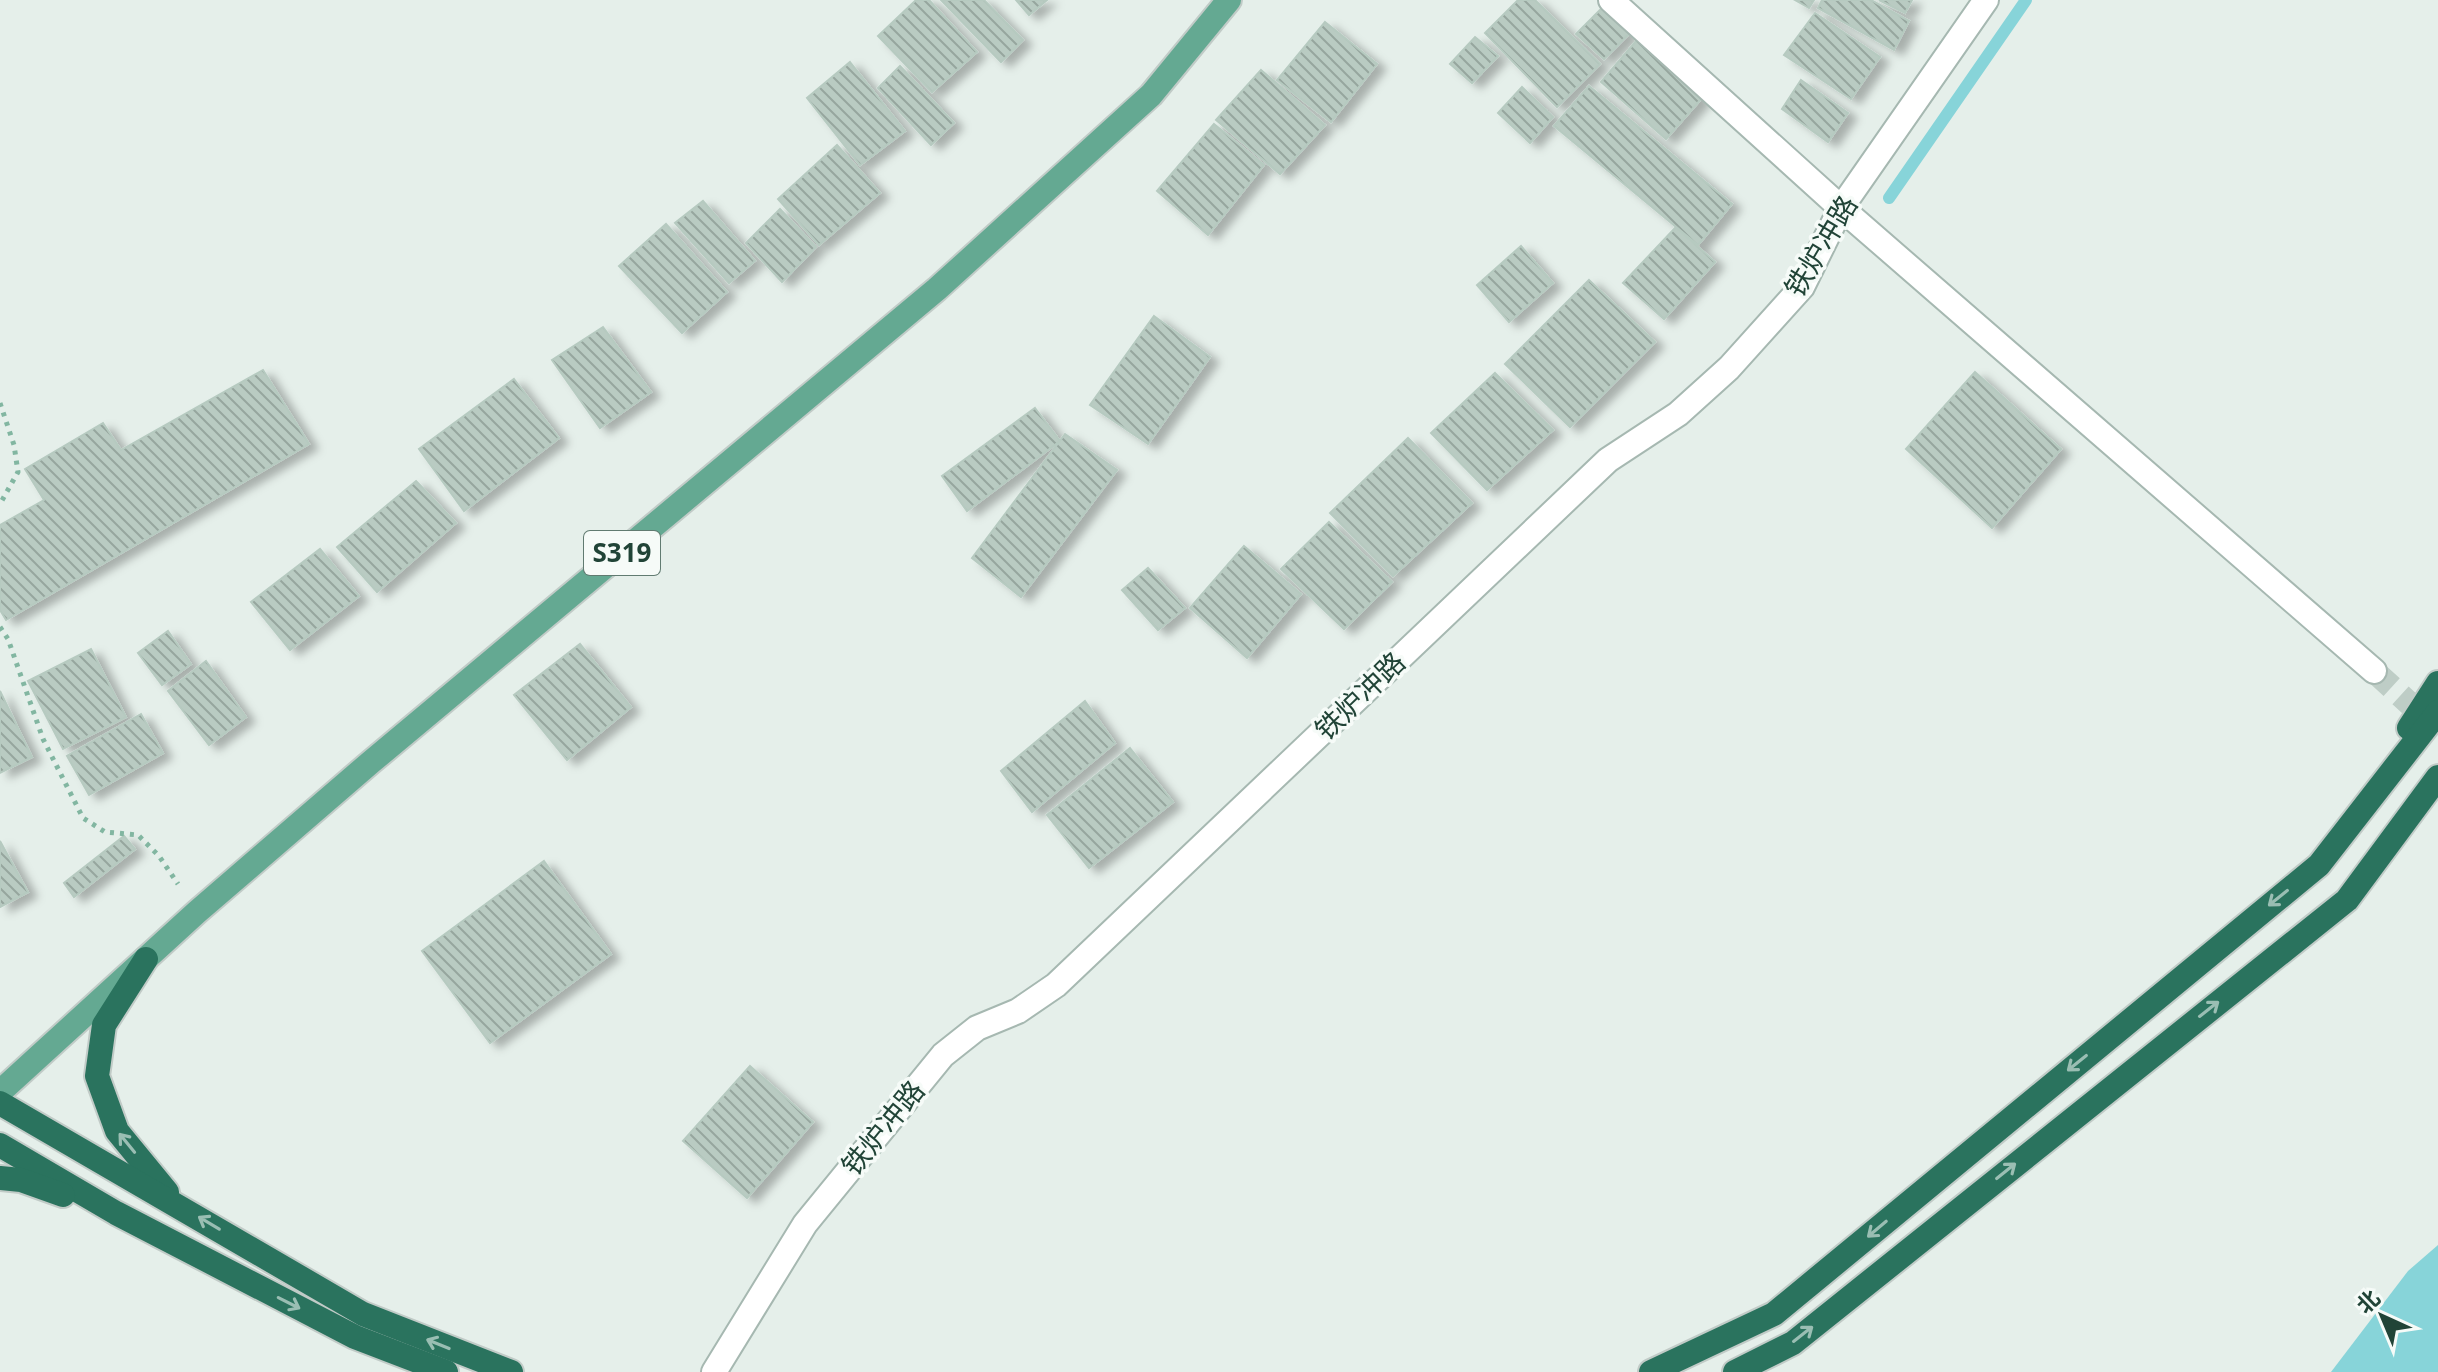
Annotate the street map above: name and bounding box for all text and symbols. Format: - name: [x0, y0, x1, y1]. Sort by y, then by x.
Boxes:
- street label: 铁炉冲路: [1775, 188, 1865, 303]
- road number: S319: [584, 531, 660, 575]
- street label: 铁炉冲路: [1306, 643, 1413, 748]
- one-way arrow: [2268, 889, 2289, 907]
- one-way arrow: [2198, 1000, 2219, 1018]
- one-way arrow: [2067, 1054, 2088, 1072]
- street label: 铁炉冲路: [832, 1072, 932, 1183]
- one-way arrow: [118, 1133, 135, 1154]
- one-way arrow: [1995, 1162, 2015, 1180]
- one-way arrow: [198, 1215, 221, 1231]
- one-way arrow: [1867, 1220, 1888, 1238]
- north arrow: [2342, 1276, 2422, 1356]
- text: 北: [2349, 1282, 2386, 1319]
- one-way arrow: [277, 1296, 301, 1312]
- one-way arrow: [1792, 1326, 1813, 1343]
- one-way arrow: [426, 1336, 451, 1350]

